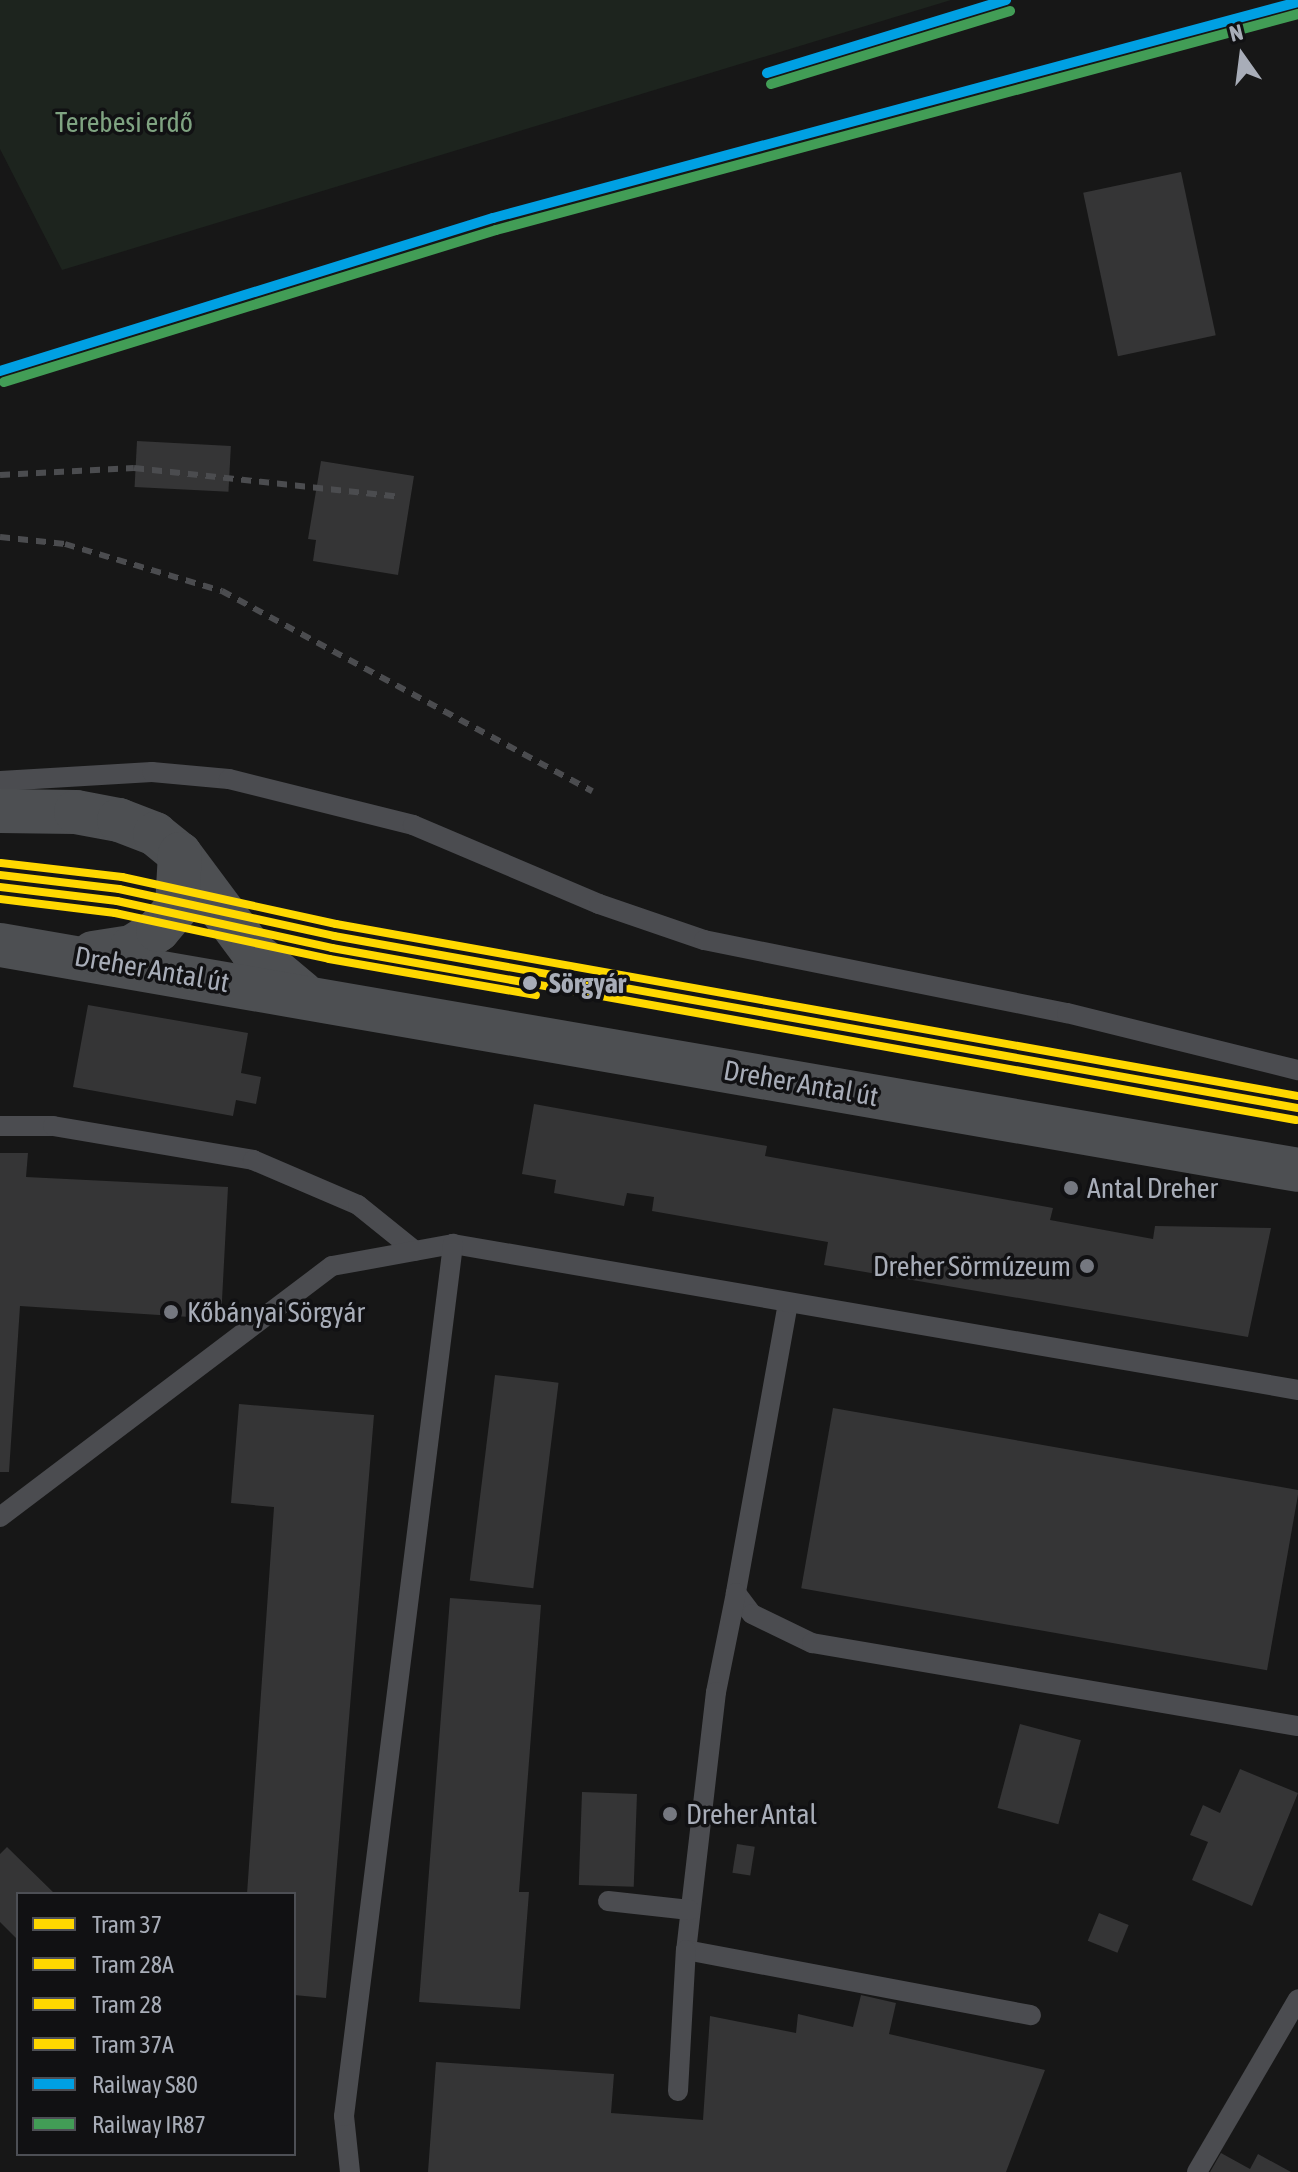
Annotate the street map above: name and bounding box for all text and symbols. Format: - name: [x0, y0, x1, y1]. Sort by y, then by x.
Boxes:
- north arrow: [1202, 16, 1282, 96]
- text: N: [1227, 19, 1246, 47]
- park label: Terebesi erdő: [55, 105, 193, 139]
- street label: Dreher Antal út: [72, 939, 232, 999]
- place label: Sörgyár: [549, 966, 626, 1000]
- marker: Sörgyár: [518, 971, 542, 995]
- street label: Dreher Antal út: [721, 1053, 881, 1113]
- place label: Antal Dreher: [1087, 1171, 1218, 1205]
- marker: Antal Dreher: [1062, 1179, 1080, 1197]
- place label: Dreher Sörmúzeum: [873, 1249, 1071, 1283]
- marker: Dreher Sörmúzeum: [1078, 1257, 1096, 1275]
- place label: Kőbányai Sörgyár: [187, 1295, 365, 1329]
- marker: Kőbányai Sörgyár: [162, 1303, 180, 1321]
- place label: Dreher Antal: [686, 1797, 817, 1831]
- marker: Dreher Antal: [661, 1805, 679, 1823]
- legend: [16, 1892, 296, 2156]
- text: Tram 37: [92, 1911, 162, 1938]
- text: Tram 28A: [92, 1951, 174, 1978]
- text: Tram 28: [92, 1991, 162, 2018]
- text: Tram 37A: [92, 2031, 174, 2058]
- text: Railway S80: [92, 2071, 198, 2098]
- text: Railway IR87: [92, 2111, 206, 2138]

